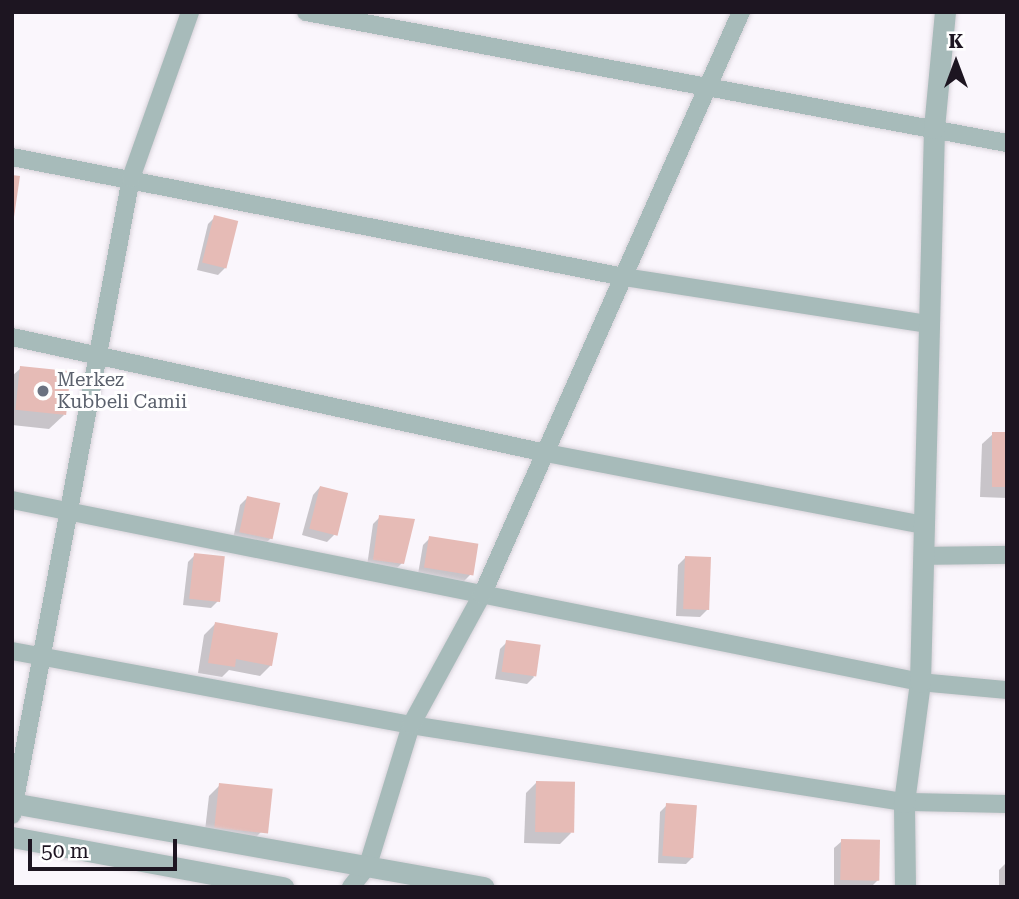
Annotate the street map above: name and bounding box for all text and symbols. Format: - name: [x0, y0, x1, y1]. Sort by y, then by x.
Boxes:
- north arrow: [921, 28, 991, 98]
- text: K: [949, 30, 963, 53]
- place label: Merkez Kubbeli Camii: [57, 369, 187, 413]
- marker: Merkez Kubbeli Camii: [35, 383, 51, 399]
- scale bar: [32, 825, 180, 869]
- text: 50 m: [41, 839, 89, 863]

